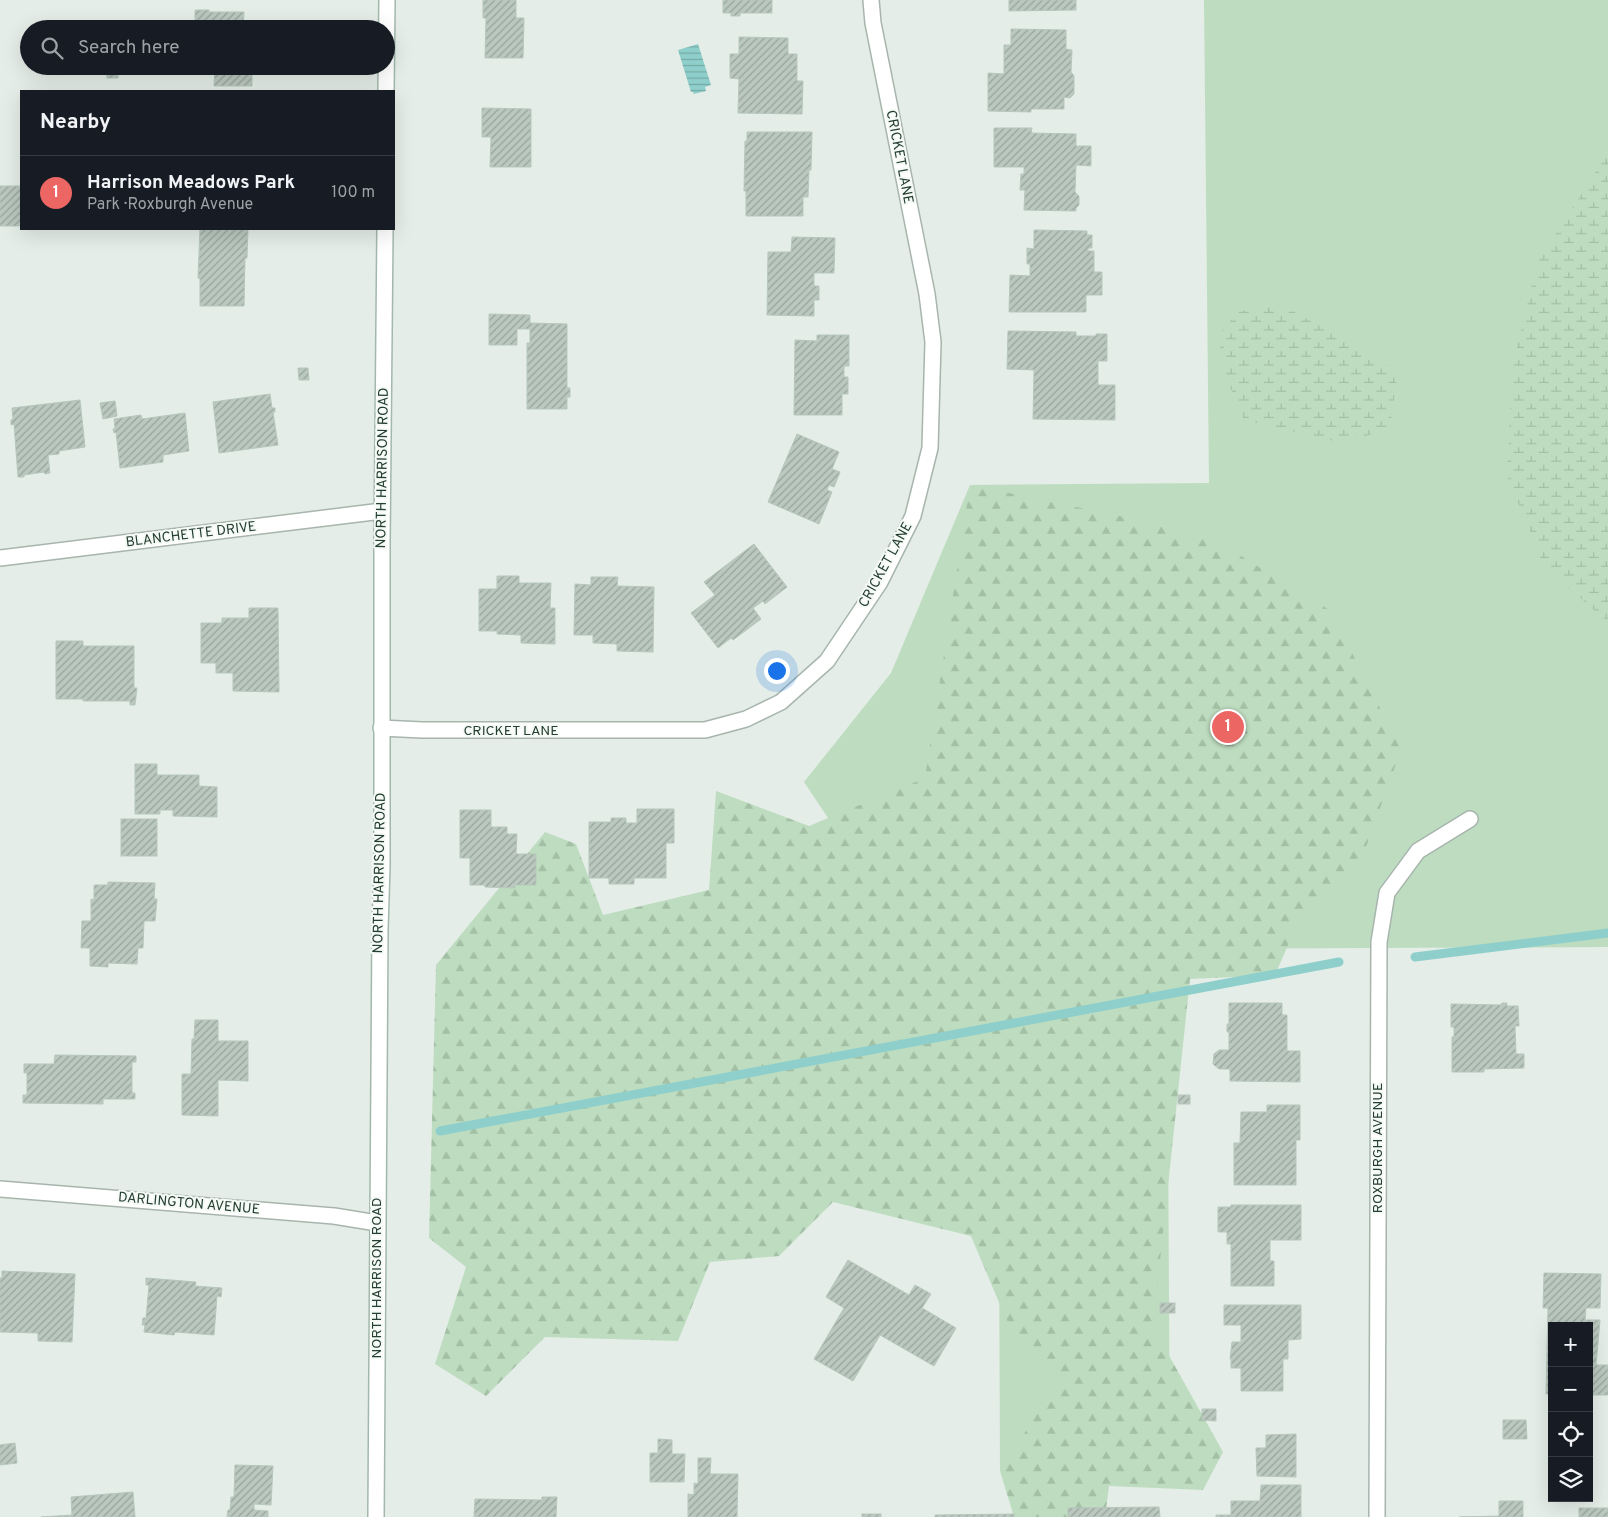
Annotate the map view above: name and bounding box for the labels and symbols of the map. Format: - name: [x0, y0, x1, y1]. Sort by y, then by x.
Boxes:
- street label: CRICKET LANE: [882, 109, 916, 205]
- street label: NORTH HARRISON ROAD: [373, 387, 393, 549]
- street label: BLANCHETTE DRIVE: [125, 519, 257, 551]
- street label: CRICKET LANE: [855, 519, 917, 611]
- your location: [764, 658, 790, 684]
- pin: 1: [1212, 708, 1244, 746]
- street label: CRICKET LANE: [463, 723, 559, 740]
- street label: NORTH HARRISON ROAD: [370, 792, 390, 954]
- street label: ROXBURGH AVENUE: [1370, 1083, 1387, 1213]
- street label: DARLINGTON AVENUE: [117, 1189, 261, 1219]
- street label: NORTH HARRISON ROAD: [369, 1198, 386, 1359]

